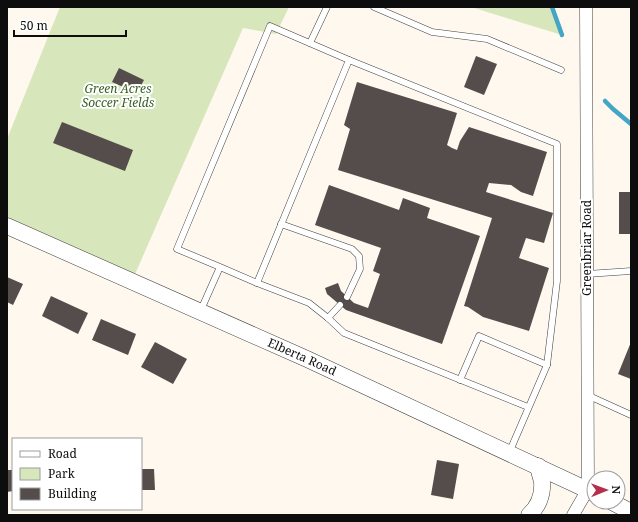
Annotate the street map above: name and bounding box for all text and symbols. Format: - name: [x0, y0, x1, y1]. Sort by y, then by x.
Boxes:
- scale bar: [14, 12, 126, 38]
- text: 50 m: [20, 17, 48, 34]
- park label: Green Acres Soccer Fields: [82, 80, 155, 111]
- street label: Greenbriar Road: [578, 199, 595, 296]
- street label: Elberta Road: [265, 334, 340, 380]
- legend: [12, 438, 142, 510]
- text: Road: [48, 445, 78, 462]
- text: Park: [48, 465, 76, 482]
- north arrow: [586, 470, 626, 510]
- text: Building: [48, 485, 97, 502]
- text: N: [609, 485, 624, 495]

